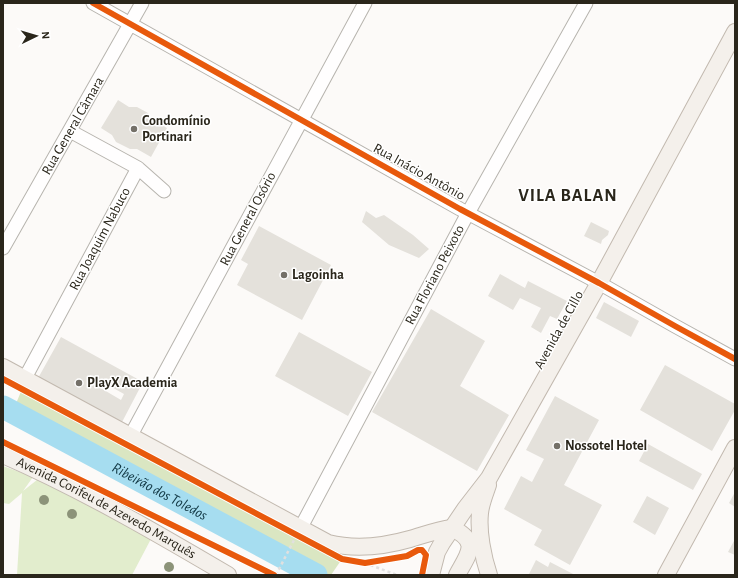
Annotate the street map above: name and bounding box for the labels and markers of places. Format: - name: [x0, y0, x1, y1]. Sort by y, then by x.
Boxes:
- place label: Condomínio Portinari: [142, 114, 210, 144]
- marker: Condomínio Portinari: [129, 124, 139, 134]
- place label: Lagoinha: [292, 268, 344, 282]
- marker: Lagoinha: [279, 270, 289, 280]
- place label: PlayX Academia: [87, 376, 178, 390]
- marker: PlayX Academia: [74, 378, 84, 388]
- place label: Nossotel Hotel: [565, 439, 647, 453]
- marker: Nossotel Hotel: [552, 441, 562, 451]

